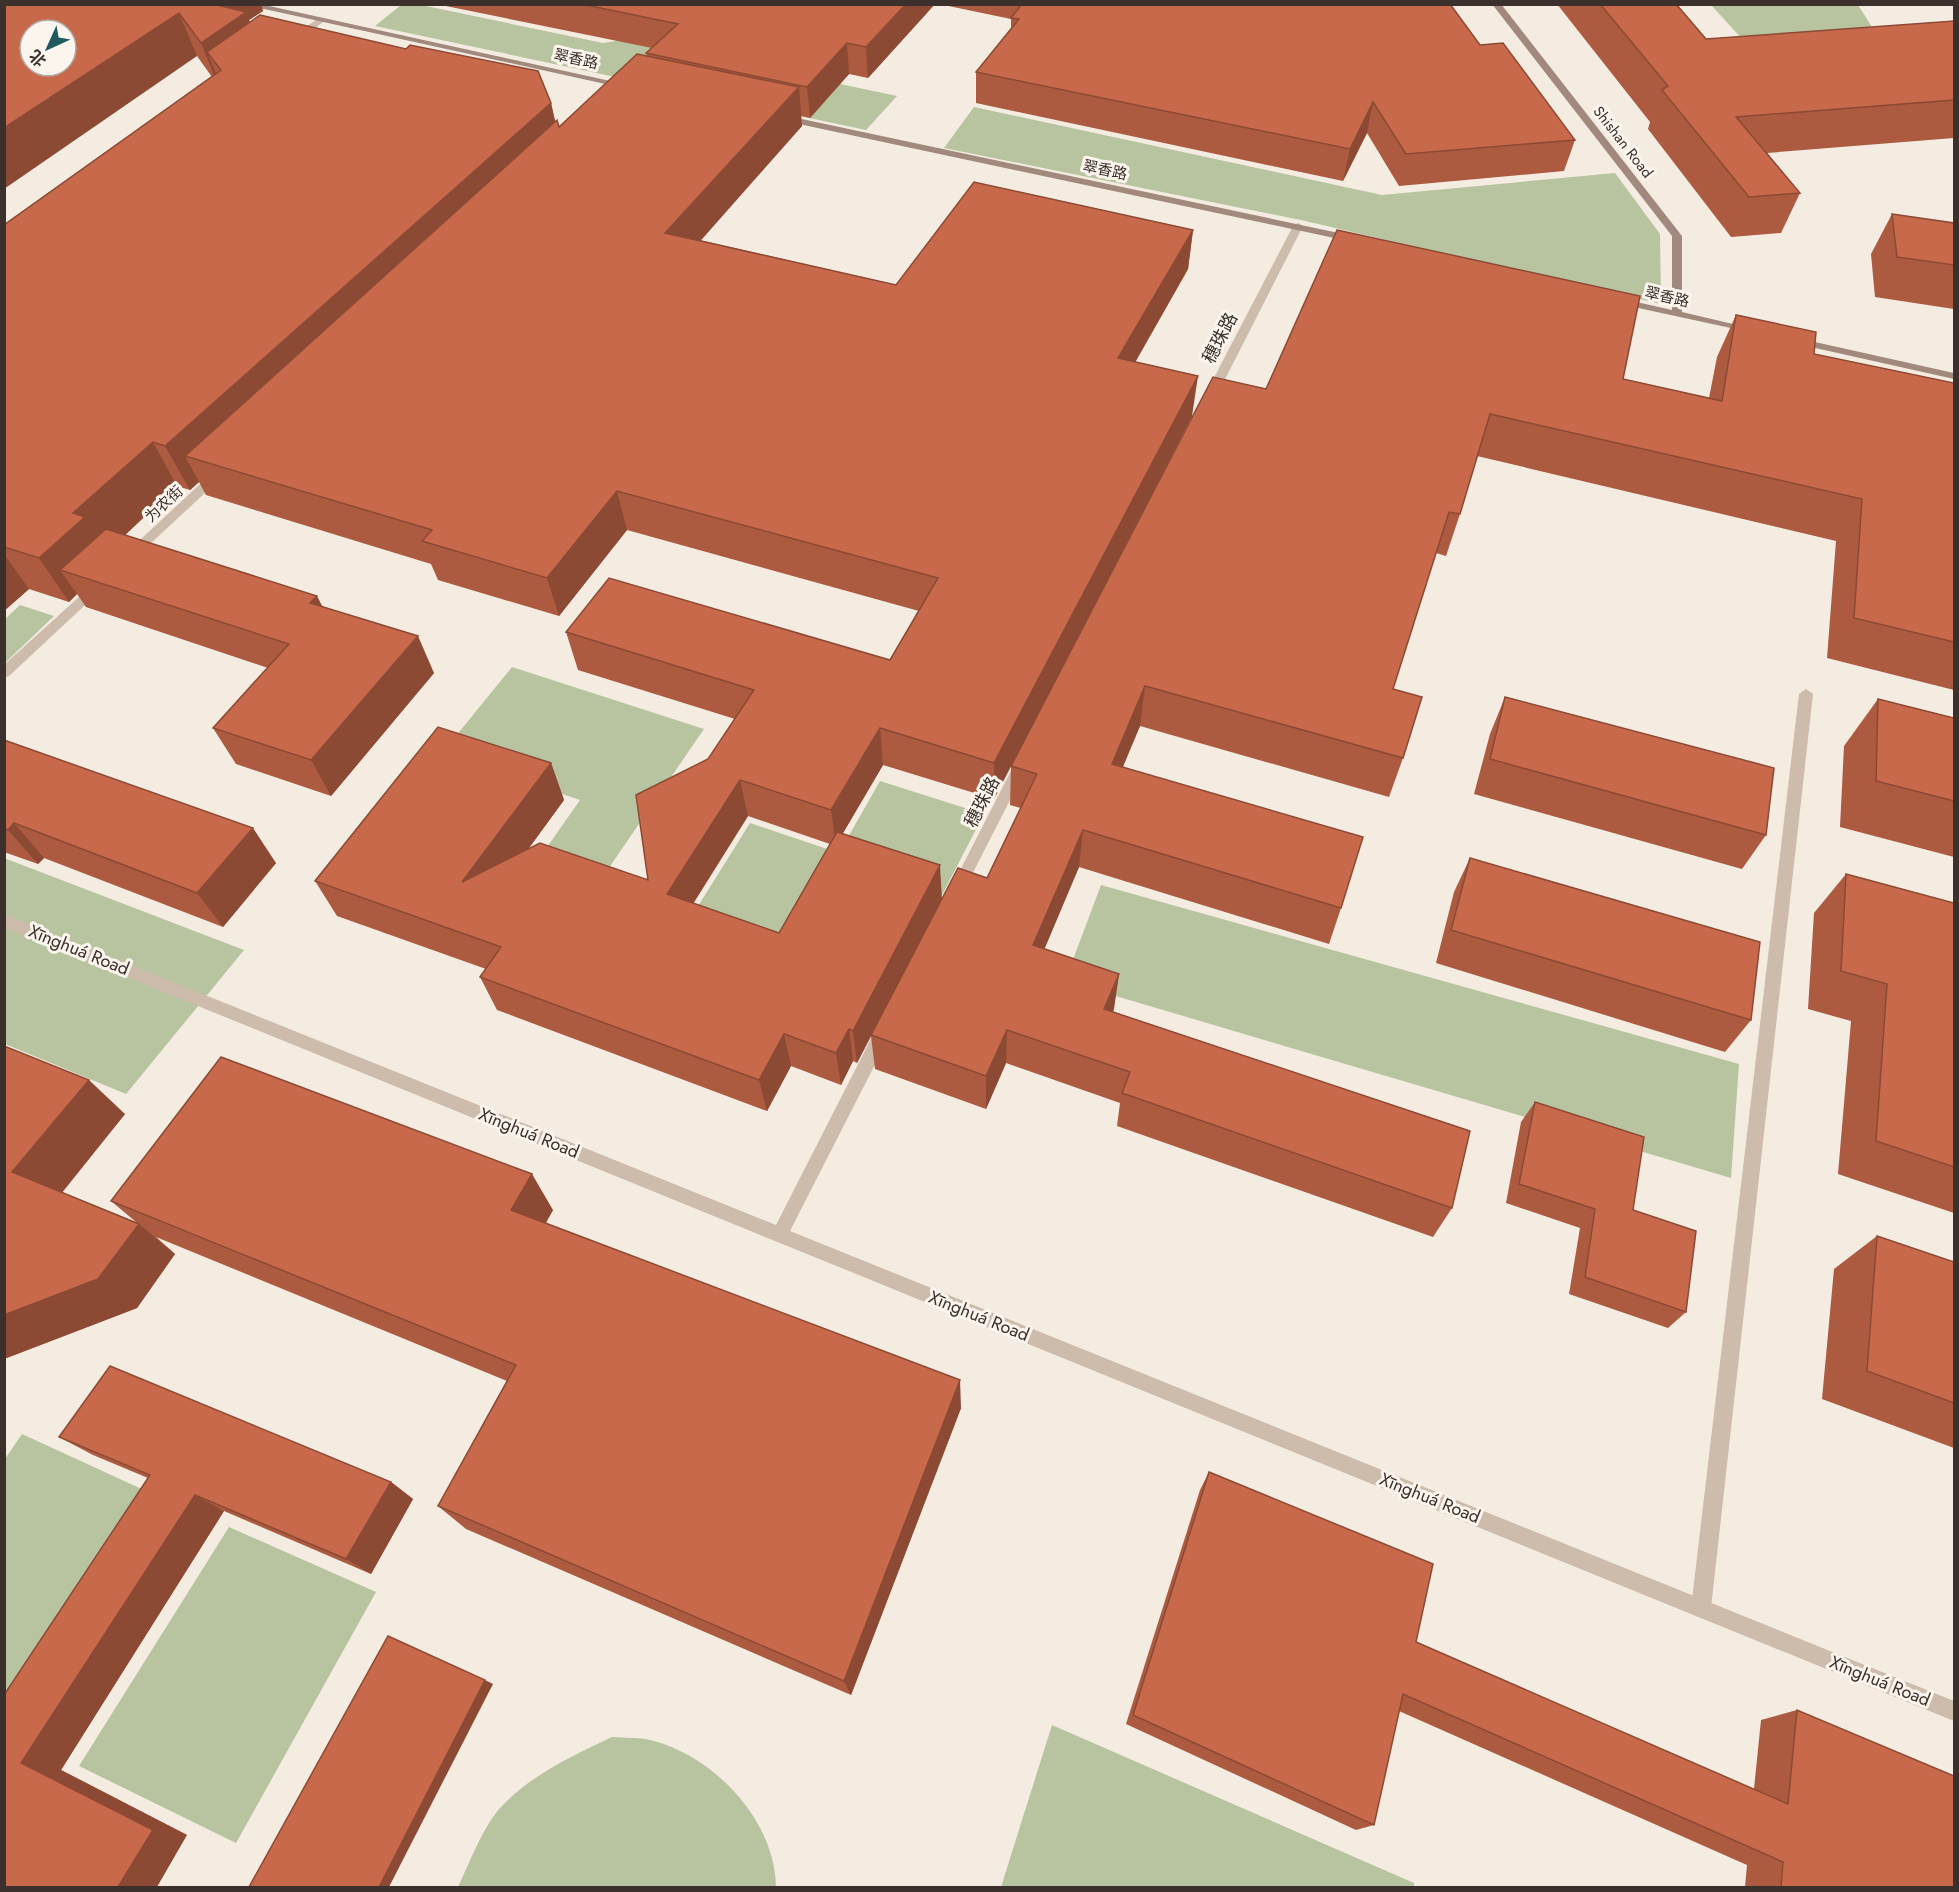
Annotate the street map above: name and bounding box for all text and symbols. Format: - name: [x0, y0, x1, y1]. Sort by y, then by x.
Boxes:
- north arrow: [18, 18, 78, 78]
- text: 北: [24, 44, 52, 72]
- street label: 翠香路: [552, 44, 600, 74]
- street label: Shishan Road: [1588, 101, 1658, 183]
- street label: 翠香路: [1081, 155, 1129, 185]
- street label: 翠香路: [1643, 281, 1691, 313]
- street label: 穗珠路: [1196, 308, 1244, 368]
- street label: 为农街: [140, 481, 188, 527]
- street label: 穗珠路: [958, 772, 1006, 832]
- street label: Xīnghuá Road: [25, 918, 133, 982]
- street label: Xīnghuá Road: [475, 1101, 583, 1165]
- street label: Xīnghuá Road: [925, 1284, 1033, 1348]
- street label: Xīnghuá Road: [1376, 1466, 1484, 1530]
- street label: Xīnghuá Road: [1826, 1649, 1934, 1713]

